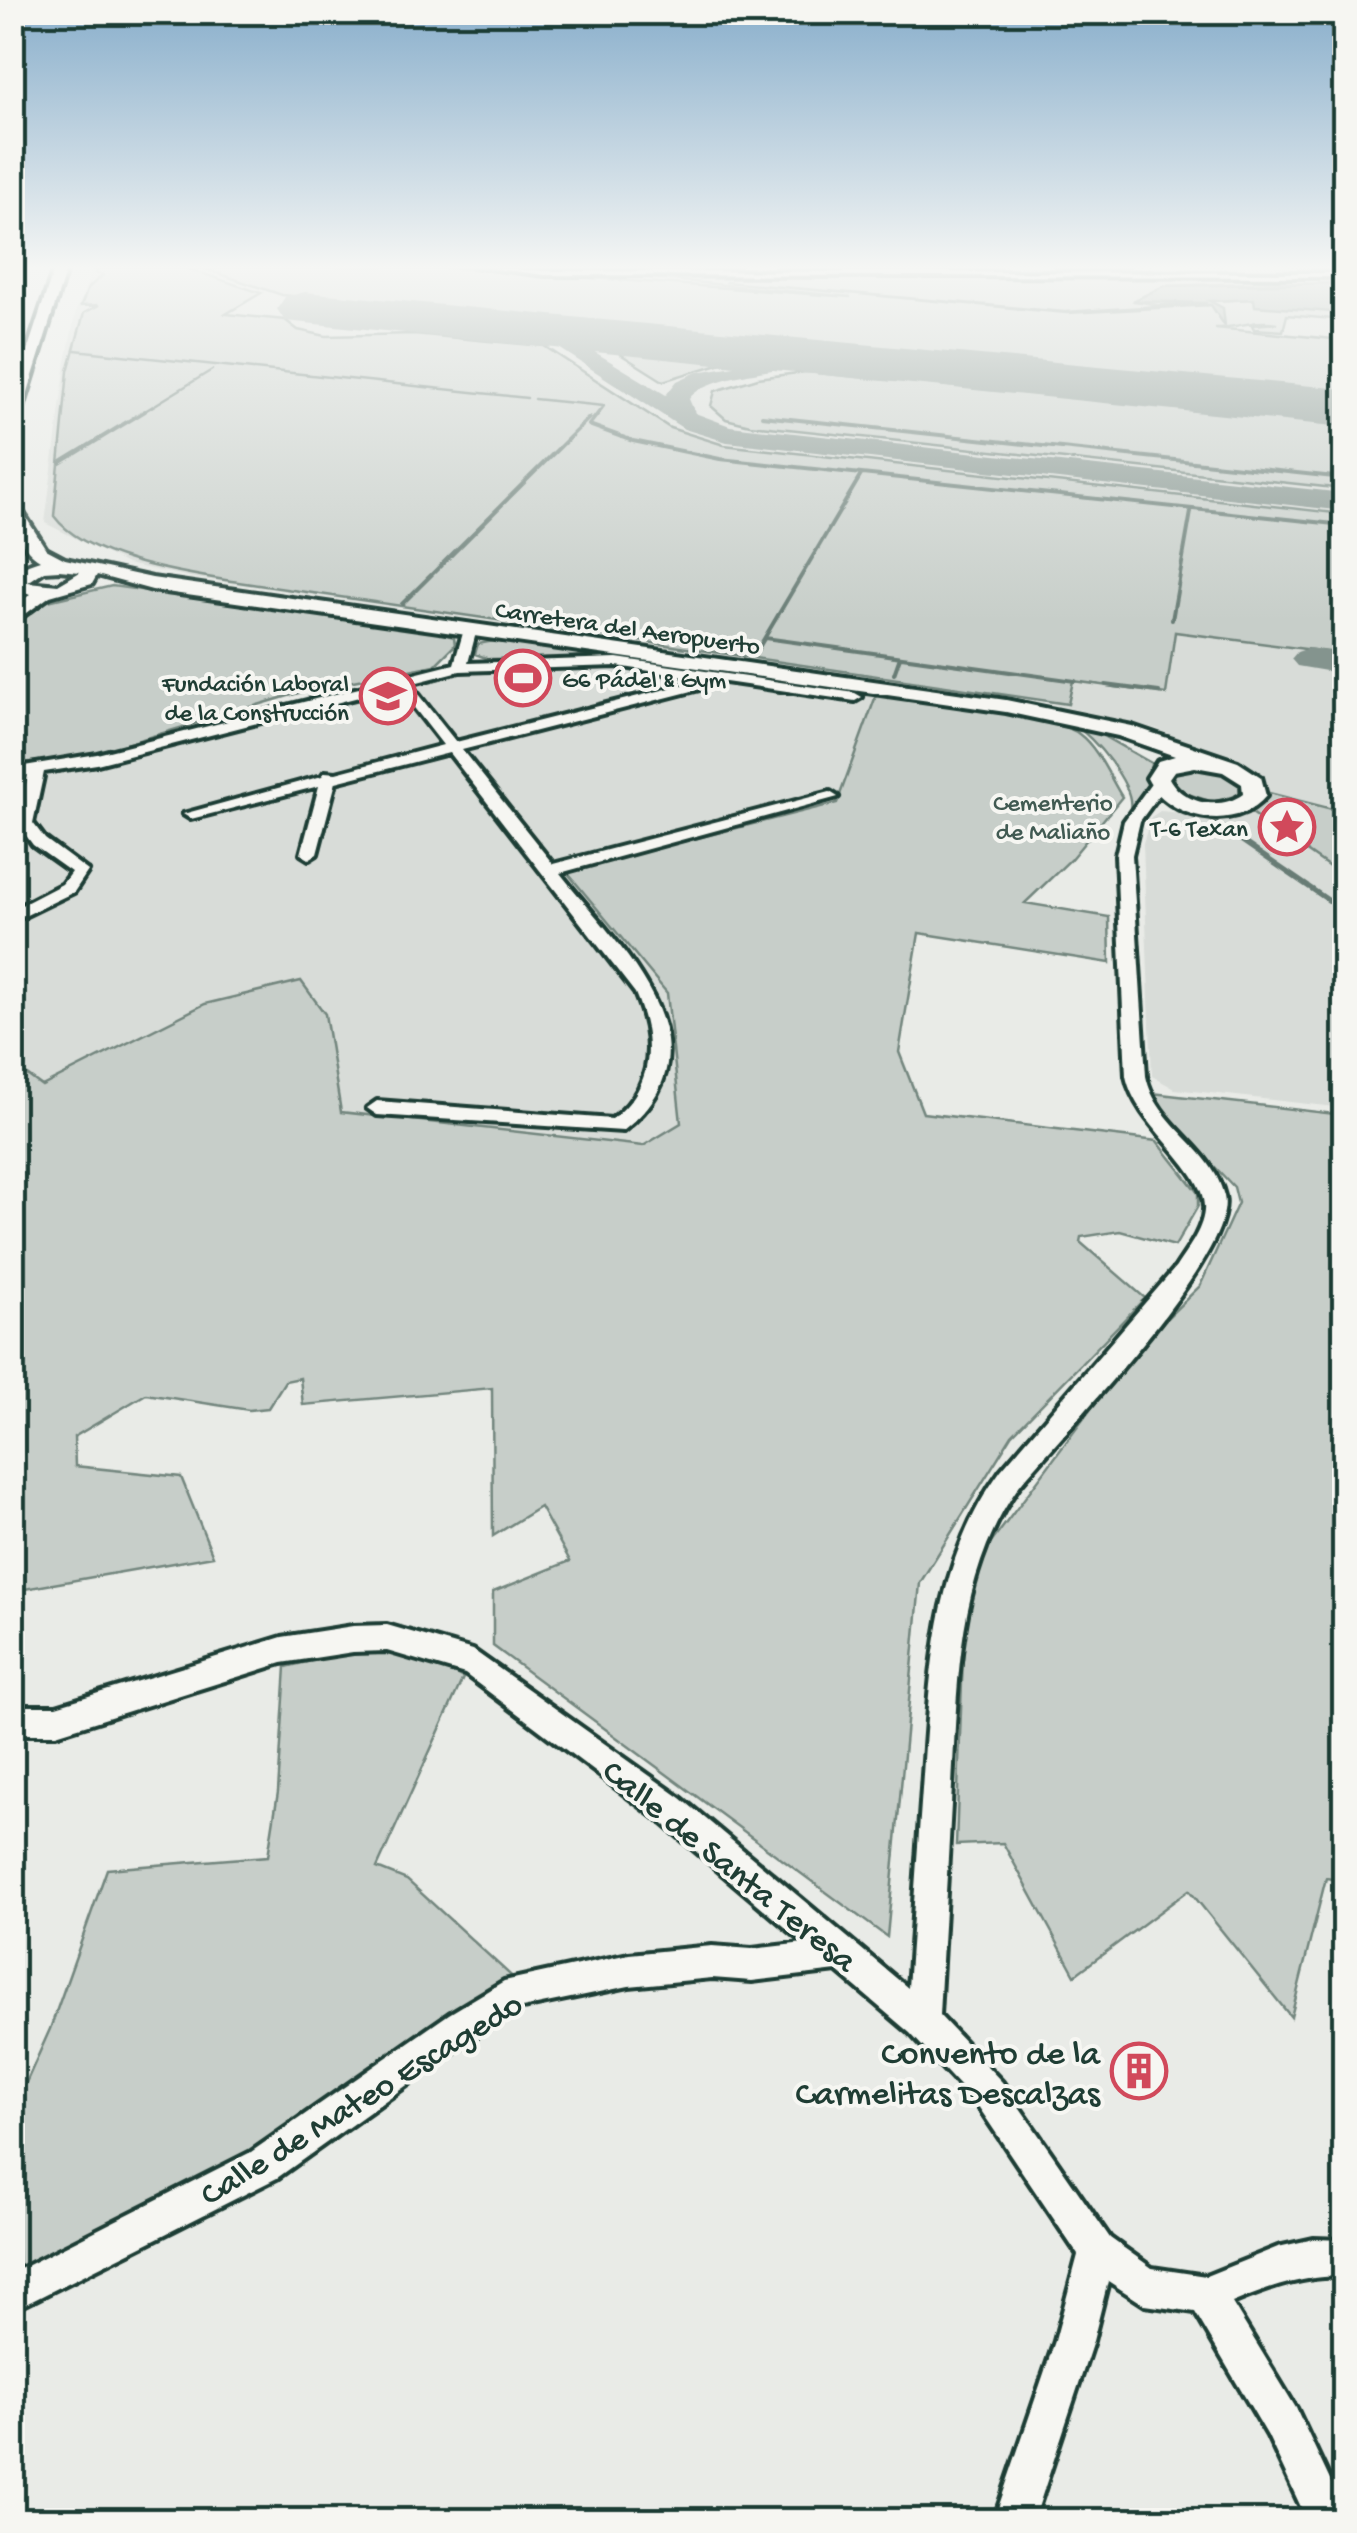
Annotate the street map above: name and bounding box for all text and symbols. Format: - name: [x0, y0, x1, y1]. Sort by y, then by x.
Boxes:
- street label: Carretera del Aeropuerto: [493, 598, 762, 663]
- sports icon: G6 Pádel & Gym: [493, 648, 553, 708]
- school or university icon: Fundación Laboral de la Construcción: [358, 666, 418, 726]
- place label: G6 Pádel & Gym: [562, 668, 727, 697]
- place label: Fundación Laboral de la Construcción: [161, 672, 349, 730]
- park label: Cementerio de Maliaño: [993, 791, 1113, 849]
- place icon: T-6 Texan: [1257, 797, 1317, 857]
- place label: T-6 Texan: [1149, 817, 1248, 846]
- street label: Calle de Santa Teresa: [592, 1753, 864, 1985]
- street label: Calle de Mateo Escagedo: [194, 1986, 532, 2218]
- place label: Convento de la Carmelitas Descalzas: [796, 2036, 1102, 2117]
- building icon: Convento de la Carmelitas Descalzas: [1109, 2041, 1169, 2101]

